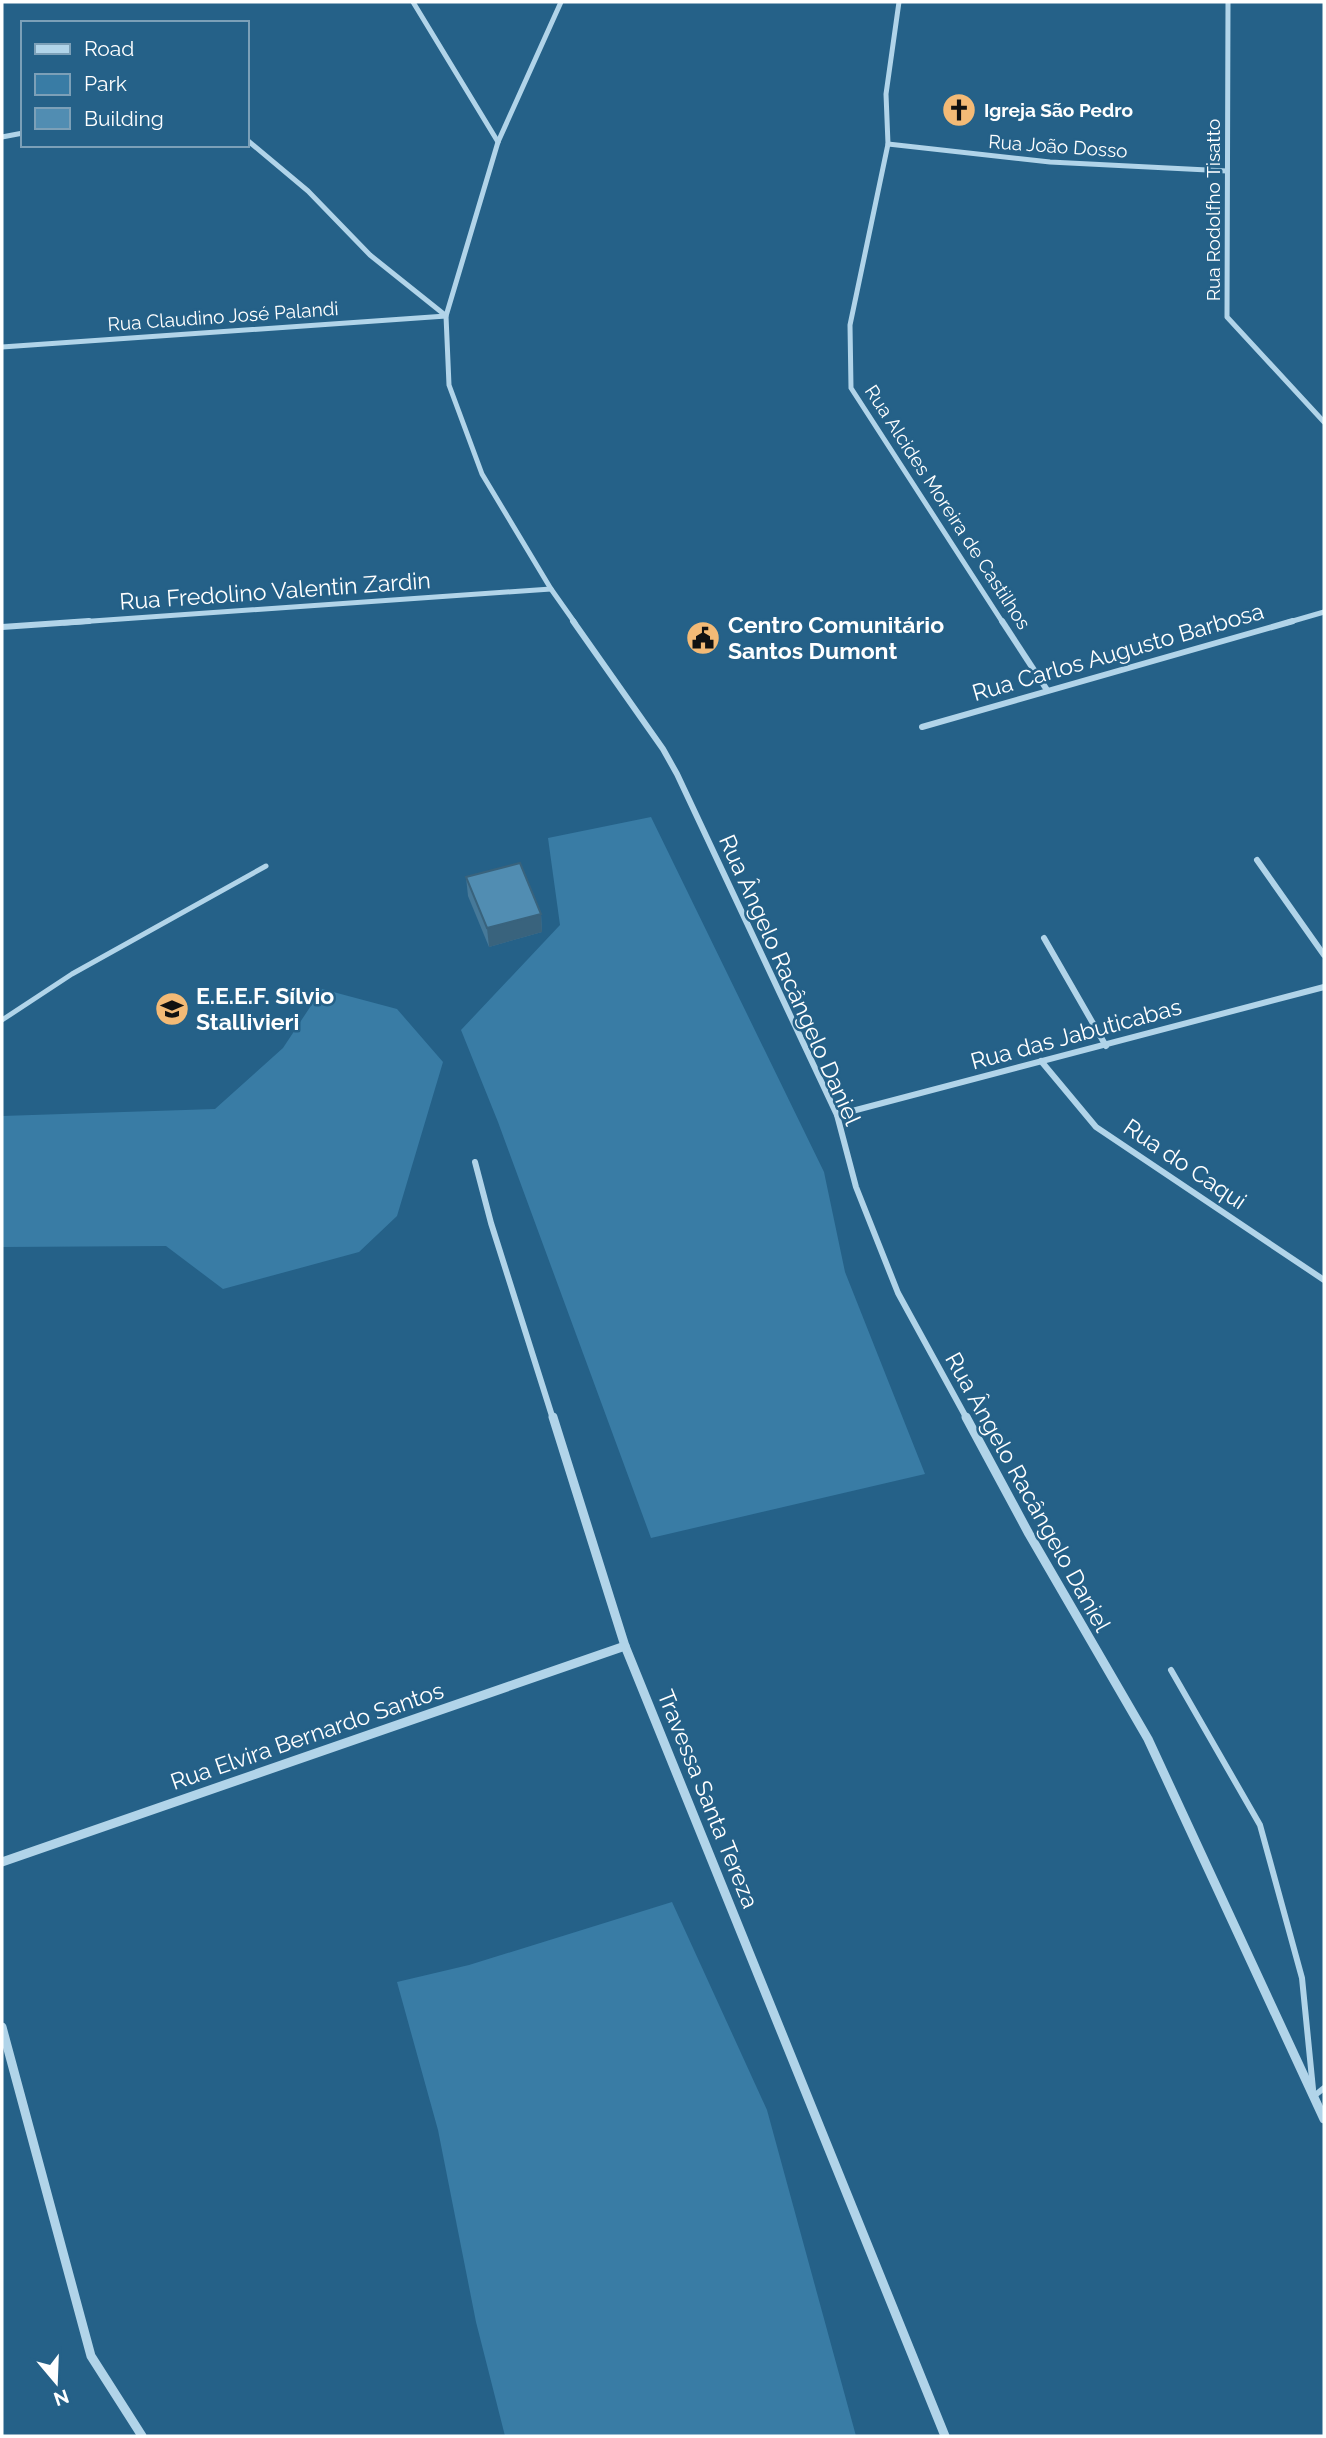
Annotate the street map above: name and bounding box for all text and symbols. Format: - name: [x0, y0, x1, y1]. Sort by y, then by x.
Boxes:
- legend: [21, 21, 248, 147]
- text: Road: [84, 36, 134, 61]
- text: Park: [84, 71, 127, 96]
- church icon: Igreja São Pedro: [940, 91, 978, 129]
- place label: Igreja São Pedro: [984, 99, 1133, 121]
- text: Building: [84, 106, 164, 131]
- street label: Rua Rodolfho Tisatto: [1202, 119, 1224, 301]
- street label: Rua João Dosso: [988, 130, 1128, 162]
- street label: Rua Claudino José Palandi: [107, 297, 339, 335]
- street label: Rua Alcides Moreira de Castilhos: [861, 381, 1035, 633]
- street label: Rua Fredolino Valentin Zardin: [119, 566, 431, 615]
- street label: Rua Carlos Augusto Barbosa: [969, 597, 1267, 706]
- place label: Centro Comunitário Santos Dumont: [728, 611, 944, 664]
- public building icon: Centro Comunitário Santos Dumont: [684, 619, 722, 657]
- street label: Rua Ângelo Racângelo Daniel: [714, 830, 867, 1130]
- place label: E.E.E.F. Sílvio Stallivieri: [196, 982, 334, 1035]
- school or university icon: E.E.E.F. Sílvio Stallivieri: [153, 990, 191, 1028]
- street label: Rua das Jabuticabas: [968, 992, 1184, 1075]
- street label: Rua do Caqui: [1119, 1113, 1252, 1214]
- street label: Rua Ângelo Racângelo Daniel: [940, 1347, 1117, 1637]
- street label: Rua Elvira Bernardo Santos: [167, 1676, 447, 1795]
- street label: Travessa Santa Tereza: [652, 1686, 765, 1912]
- north arrow: [21, 2347, 91, 2417]
- text: N: [51, 2385, 72, 2411]

